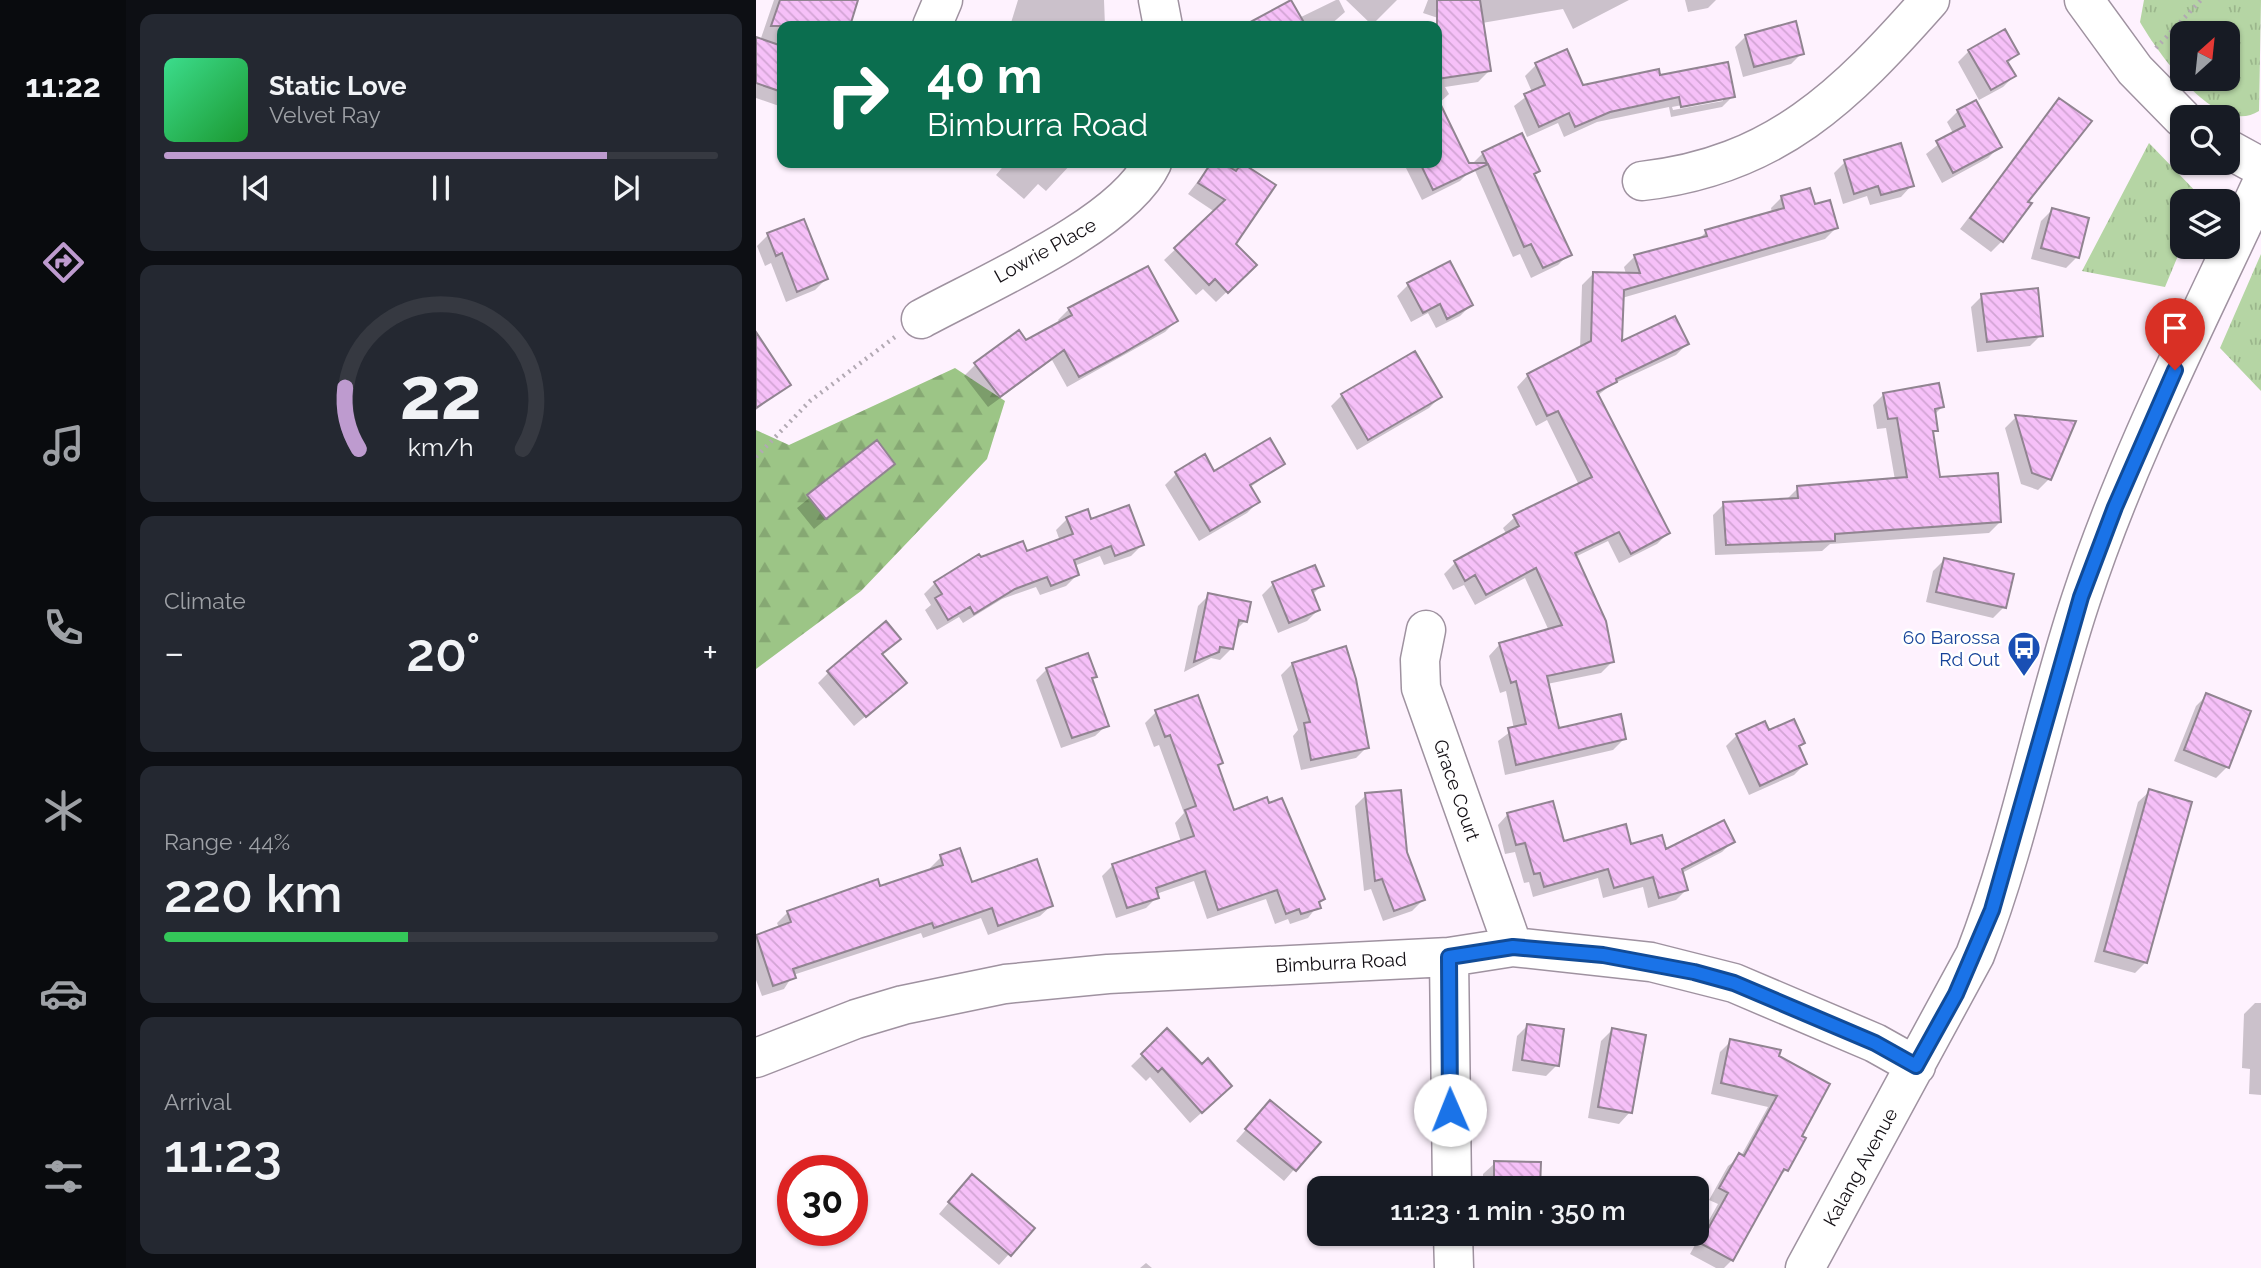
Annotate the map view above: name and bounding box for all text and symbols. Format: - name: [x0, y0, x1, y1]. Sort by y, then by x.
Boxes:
- north arrow: [2170, 21, 2240, 91]
- map controls: [2170, 21, 2240, 259]
- text: 40 m: [927, 47, 1042, 104]
- icon: right: [812, 49, 903, 140]
- text: 11:22: [25, 67, 101, 104]
- text: Static Love: [269, 71, 407, 101]
- text: Velvet Ray: [269, 101, 381, 128]
- button: search: [2170, 105, 2240, 175]
- text: Bimburra Road: [927, 106, 1148, 143]
- icon: previous: [237, 169, 275, 207]
- icon: pause: [422, 169, 460, 207]
- icon: next: [607, 169, 645, 207]
- button: layers: [2170, 189, 2240, 259]
- street label: Lowrie Place: [990, 213, 1100, 287]
- icon: directions: [39, 238, 88, 287]
- pin: [2145, 298, 2205, 370]
- icon: arrive: [2156, 309, 2194, 347]
- text: 22: [400, 352, 482, 437]
- icon: music: [39, 421, 88, 470]
- text: km/h: [408, 432, 474, 462]
- text: Climate: [164, 587, 246, 614]
- icon: phone: [39, 603, 88, 652]
- text: 20°: [406, 622, 480, 683]
- place label: 60 Barossa Rd Out: [1903, 626, 2001, 670]
- bus stop icon: 60 Barossa Rd Out: [2005, 629, 2043, 678]
- text: −: [164, 630, 184, 675]
- text: +: [702, 630, 718, 675]
- street label: Grace Court: [1429, 736, 1485, 844]
- icon: climate: [39, 786, 88, 835]
- text: Range · 44%: [164, 828, 290, 855]
- text: 220 km: [164, 863, 343, 924]
- street label: Bimburra Road: [1275, 948, 1407, 976]
- icon: car: [39, 969, 88, 1018]
- position arrow: [1413, 1073, 1487, 1147]
- text: Arrival: [164, 1088, 231, 1115]
- street label: Kalang Avenue: [1818, 1104, 1902, 1230]
- text: 11:23: [164, 1123, 282, 1184]
- icon: filters: [39, 1152, 88, 1201]
- speed limit sign: 30: [777, 1155, 868, 1246]
- text: 11:23 · 1 min · 350 m: [1390, 1196, 1626, 1226]

